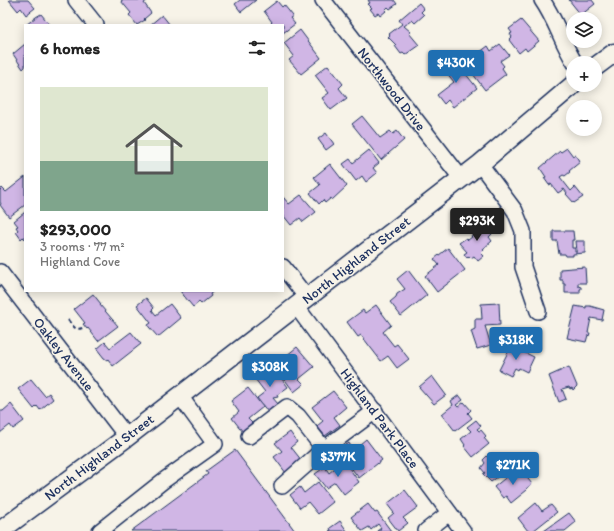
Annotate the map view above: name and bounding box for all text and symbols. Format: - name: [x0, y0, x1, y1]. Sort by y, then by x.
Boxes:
- map controls: [566, 12, 602, 136]
- button: layers: [566, 12, 602, 48]
- icon: filters: [246, 37, 268, 59]
- text: 6 homes: [40, 38, 100, 58]
- street label: Northwood Drive: [354, 44, 430, 135]
- pin: $430K: [428, 50, 484, 84]
- text: $430K: [437, 55, 475, 70]
- button: +: [566, 56, 602, 92]
- button: −: [566, 100, 602, 136]
- icon: home: [118, 113, 190, 185]
- pin: $293K: [449, 208, 505, 242]
- street label: North Highland Street: [299, 213, 414, 308]
- text: $293K: [459, 213, 495, 228]
- text: $293,000: [40, 219, 111, 239]
- text: 3 rooms · 77 m²: [40, 239, 125, 254]
- text: Highland Cove: [40, 254, 120, 269]
- street label: Oakley Avenue: [30, 314, 98, 395]
- pin: $318K: [488, 327, 544, 361]
- text: $318K: [498, 332, 534, 347]
- pin: $308K: [242, 354, 298, 388]
- text: $308K: [251, 359, 289, 374]
- street label: Highland Park Place: [336, 365, 423, 472]
- street label: North Highland Street: [41, 411, 157, 504]
- pin: $377K: [310, 444, 366, 478]
- text: $377K: [321, 449, 355, 464]
- pin: $271K: [485, 452, 541, 486]
- text: $271K: [496, 457, 530, 472]

